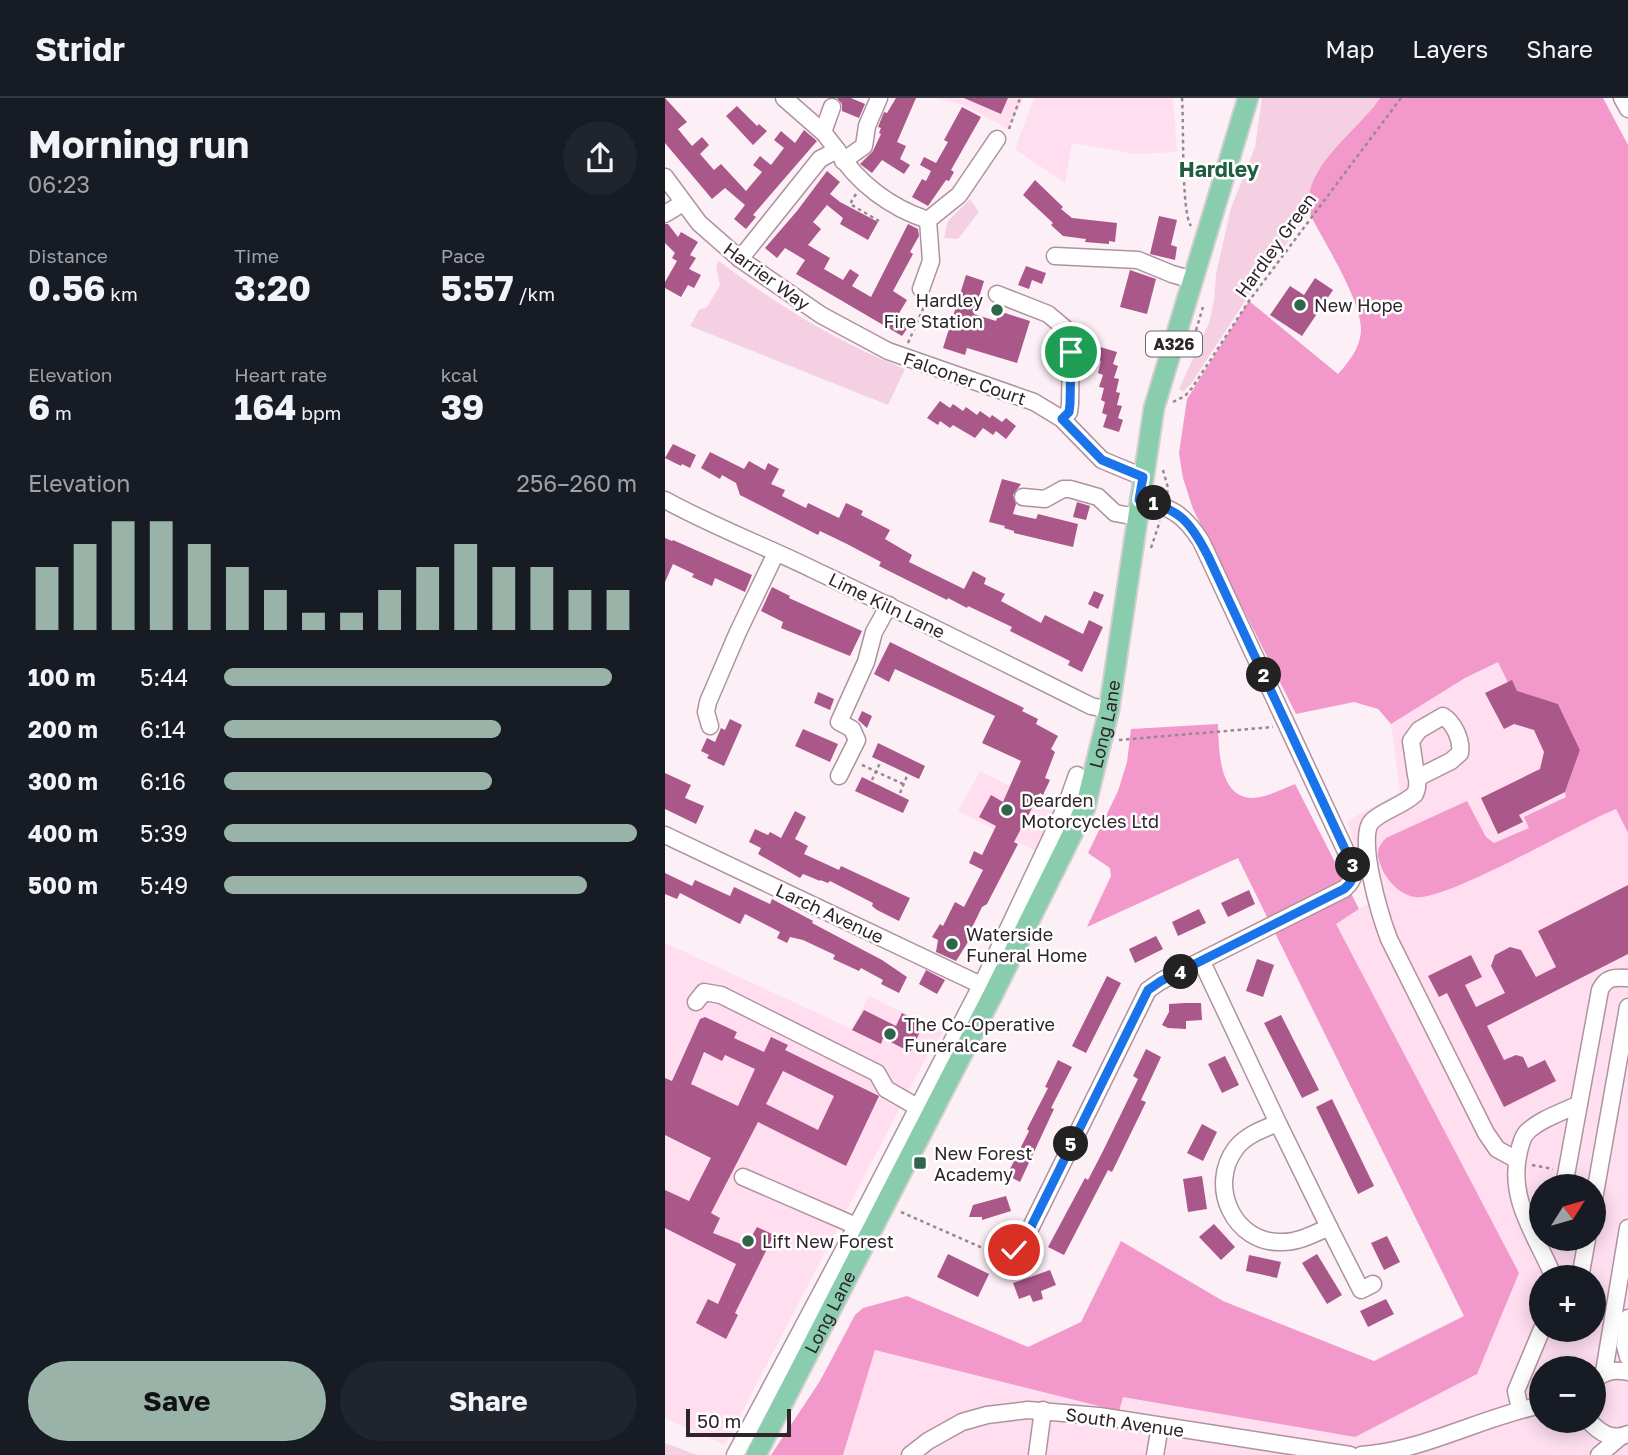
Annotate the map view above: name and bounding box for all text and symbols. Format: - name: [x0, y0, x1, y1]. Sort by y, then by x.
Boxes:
- text: Stridr: [35, 29, 125, 68]
- text: Map: [1325, 34, 1374, 63]
- text: Layers: [1412, 34, 1488, 63]
- text: Share: [1526, 34, 1593, 63]
- text: Morning run: [28, 121, 249, 166]
- button: share: [563, 121, 637, 195]
- district label: Hardley: [1179, 156, 1260, 182]
- text: 06:23: [28, 170, 90, 198]
- street label: Hardley Green: [1230, 189, 1320, 301]
- street label: Harrier Way: [720, 237, 814, 315]
- text: Distance: [28, 244, 108, 267]
- text: Time: [234, 244, 279, 267]
- text: Pace: [441, 244, 485, 267]
- text: 0.56: [28, 267, 106, 309]
- text: 3:20: [234, 267, 311, 309]
- text: 5:57: [441, 267, 514, 309]
- text: km: [106, 282, 138, 305]
- text: /km: [514, 282, 555, 305]
- place label: Hardley Fire Station: [883, 289, 983, 332]
- place label: New Hope: [1314, 294, 1403, 316]
- marker: New Hope: [1292, 297, 1308, 313]
- marker: Hardley Fire Station: [989, 302, 1005, 318]
- pin: [1041, 322, 1101, 382]
- road number: A326: [1146, 332, 1202, 356]
- icon: arrive: [1052, 333, 1090, 371]
- street label: Falconer Court: [901, 347, 1029, 409]
- text: Elevation: [28, 363, 113, 386]
- text: Heart rate: [234, 363, 327, 386]
- text: kcal: [441, 363, 478, 386]
- text: 6: [28, 386, 50, 428]
- text: 164: [234, 386, 296, 428]
- text: 39: [441, 386, 484, 428]
- text: m: [50, 401, 72, 424]
- text: bpm: [296, 401, 341, 424]
- text: Elevation: [28, 469, 130, 497]
- text: 256–260 m: [517, 469, 637, 497]
- pin: 1: [1137, 486, 1171, 520]
- text: 1: [1149, 491, 1158, 514]
- street label: Lime Kiln Lane: [825, 567, 949, 643]
- pin: 2: [1247, 658, 1281, 692]
- text: 100 m: [28, 663, 96, 691]
- text: 5:44: [140, 663, 188, 691]
- text: 2: [1258, 663, 1269, 686]
- street label: Long Lane: [1084, 679, 1124, 771]
- text: 200 m: [28, 715, 98, 743]
- text: 6:14: [140, 715, 186, 743]
- text: 300 m: [28, 767, 98, 795]
- text: 6:16: [140, 767, 186, 795]
- place label: Dearden Motorcycles Ltd: [1021, 789, 1159, 832]
- marker: Dearden Motorcycles Ltd: [999, 802, 1015, 818]
- text: 400 m: [28, 819, 98, 847]
- text: 5:39: [140, 819, 188, 847]
- pin: 3: [1335, 848, 1371, 882]
- text: 3: [1347, 853, 1358, 876]
- text: 500 m: [28, 871, 98, 899]
- text: 5:49: [140, 871, 188, 899]
- street label: Larch Avenue: [773, 878, 887, 948]
- place label: Waterside Funeral Home: [966, 923, 1087, 966]
- marker: Waterside Funeral Home: [944, 936, 960, 952]
- pin: 4: [1163, 954, 1199, 990]
- text: 4: [1175, 960, 1186, 983]
- place label: The Co-Operative Funeralcare: [904, 1013, 1055, 1056]
- marker: The Co-Operative Funeralcare: [882, 1026, 898, 1042]
- pin: 5: [1053, 1126, 1089, 1162]
- text: 5: [1065, 1132, 1076, 1155]
- place label: New Forest Academy: [934, 1142, 1032, 1185]
- marker: New Forest Academy: [912, 1155, 928, 1171]
- north arrow: [1529, 1174, 1607, 1251]
- map controls: [1529, 1174, 1606, 1433]
- pin: [984, 1220, 1044, 1280]
- place label: Lift New Forest: [762, 1230, 894, 1252]
- icon: check: [995, 1231, 1033, 1269]
- marker: Lift New Forest: [740, 1233, 756, 1249]
- button: +: [1529, 1265, 1606, 1342]
- street label: Long Lane: [799, 1267, 860, 1357]
- button: −: [1529, 1356, 1606, 1433]
- button: Save: [28, 1361, 326, 1441]
- button: Share: [340, 1361, 637, 1441]
- street label: South Avenue: [1064, 1403, 1186, 1441]
- scale bar: [686, 1406, 791, 1438]
- text: 50 m: [697, 1409, 741, 1432]

